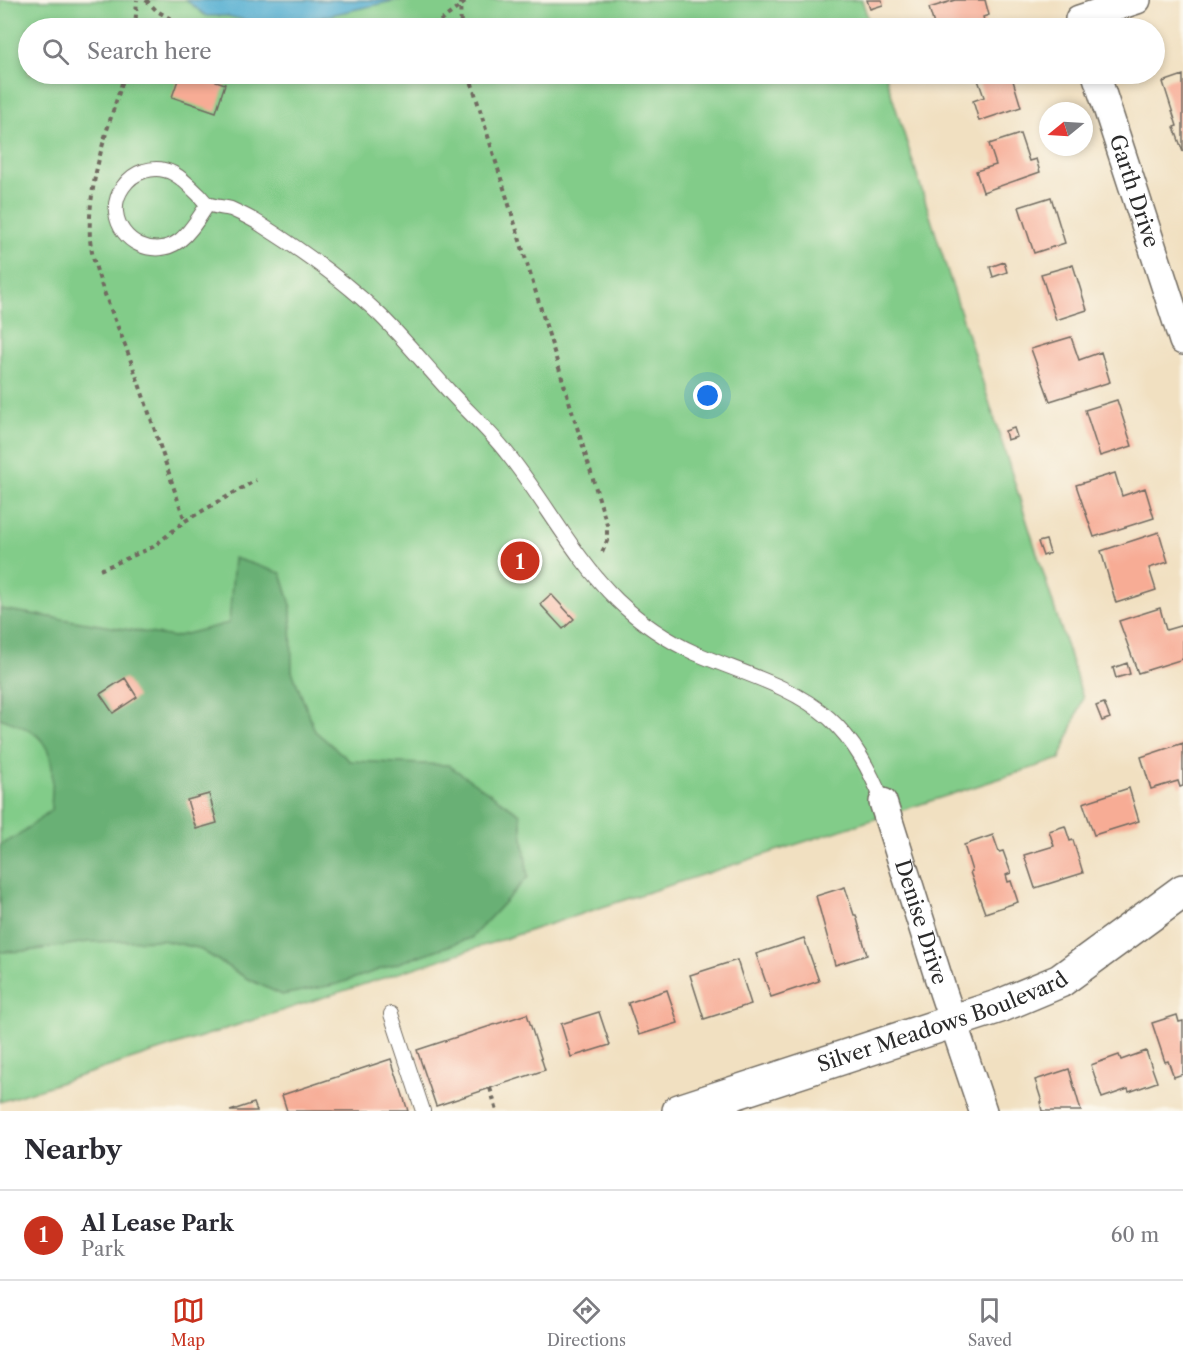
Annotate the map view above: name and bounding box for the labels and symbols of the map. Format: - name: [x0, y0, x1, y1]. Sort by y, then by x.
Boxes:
- north arrow: [1039, 102, 1093, 156]
- street label: Garth Drive: [1104, 131, 1165, 251]
- your location: [693, 381, 722, 410]
- pin: 1: [500, 538, 540, 584]
- street label: Denise Drive: [890, 856, 953, 988]
- street label: Silver Meadows Boulevard: [814, 966, 1073, 1077]

